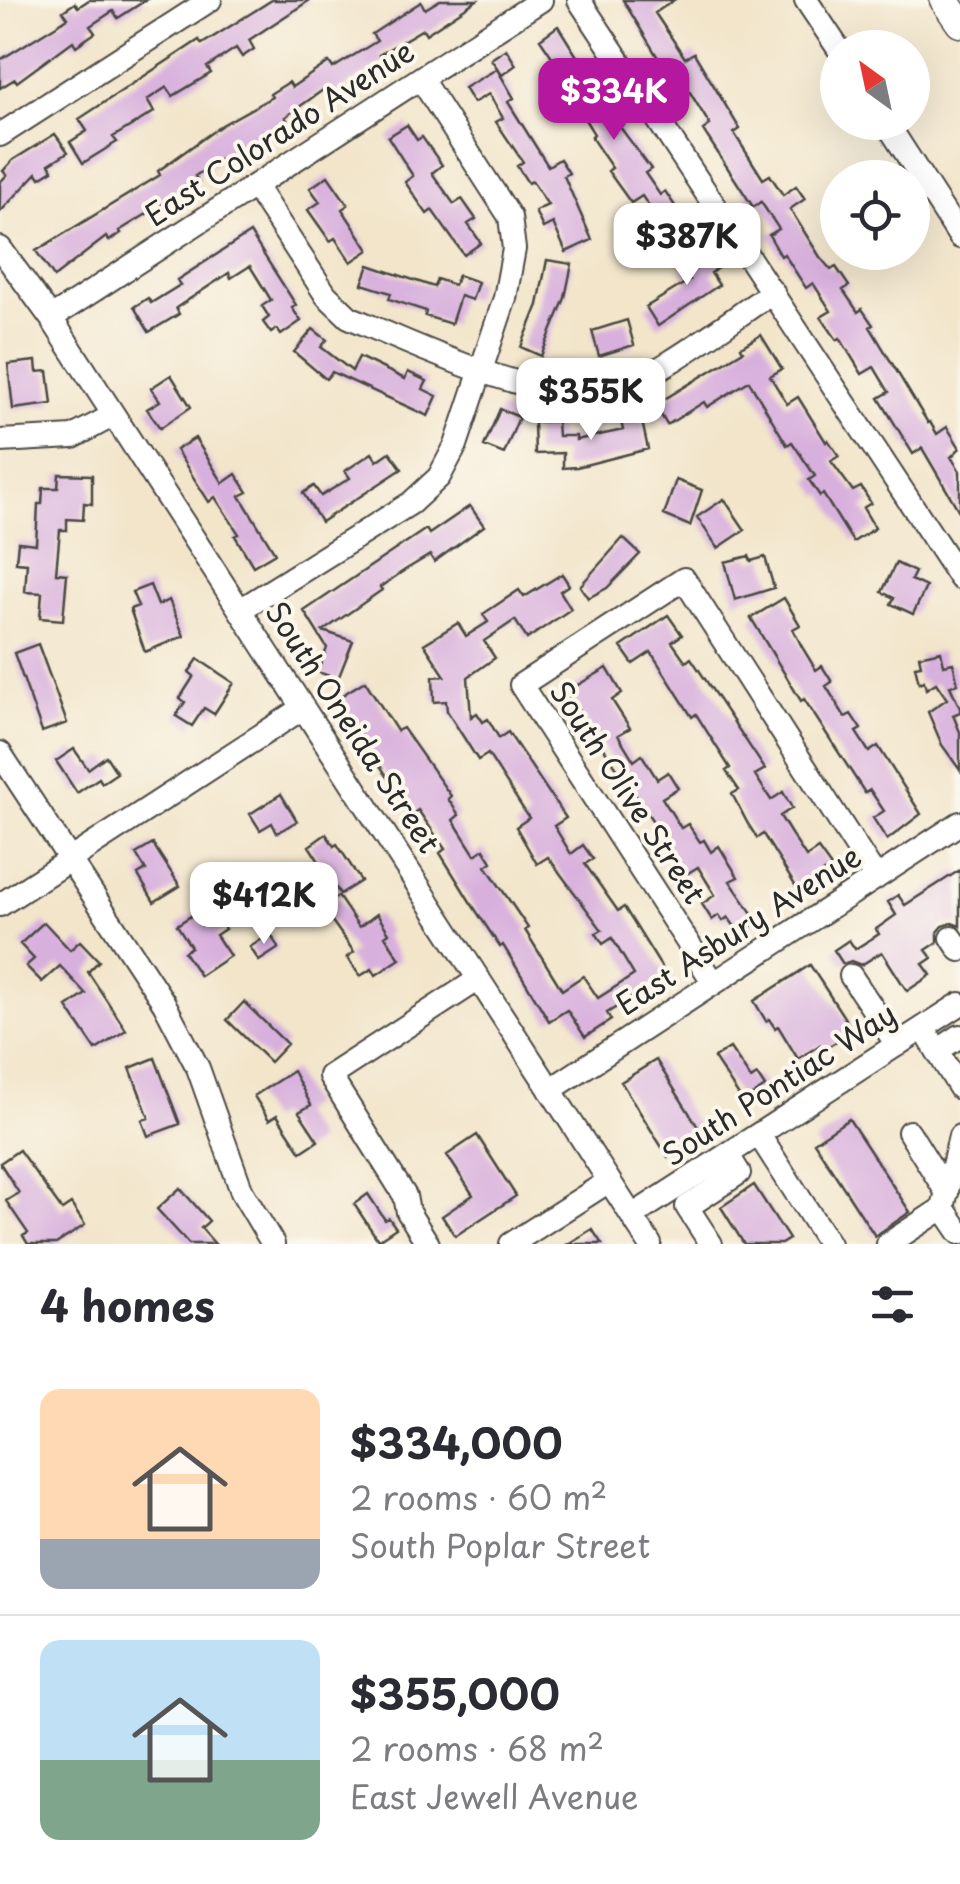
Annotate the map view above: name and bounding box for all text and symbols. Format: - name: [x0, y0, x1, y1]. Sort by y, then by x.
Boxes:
- street label: East Colorado Avenue: [135, 28, 422, 236]
- north arrow: [820, 30, 930, 140]
- map controls: [820, 30, 930, 270]
- pin: $334K: [544, 58, 684, 143]
- text: $334K: [560, 66, 668, 114]
- button: locate: [820, 160, 930, 270]
- pin: $387K: [617, 203, 757, 288]
- text: $387K: [636, 211, 738, 259]
- pin: $355K: [521, 358, 661, 443]
- text: $355K: [538, 366, 644, 414]
- street label: South Oneida Street: [256, 592, 452, 861]
- street label: South Olive Street: [540, 671, 718, 912]
- street label: East Asbury Avenue: [606, 833, 869, 1025]
- pin: $412K: [194, 862, 334, 947]
- text: $412K: [212, 870, 316, 918]
- street label: South Pontiac Way: [653, 990, 904, 1176]
- text: 4 homes: [40, 1273, 215, 1336]
- icon: filters: [865, 1277, 920, 1332]
- text: $334,000: [350, 1410, 563, 1473]
- icon: home: [120, 1429, 240, 1549]
- text: 2 rooms · 60 m²: [350, 1473, 607, 1521]
- text: South Poplar Street: [350, 1521, 650, 1569]
- text: $355,000: [350, 1661, 560, 1724]
- icon: home: [120, 1680, 240, 1800]
- text: 2 rooms · 68 m²: [350, 1724, 604, 1772]
- text: East Jewell Avenue: [350, 1772, 639, 1820]

